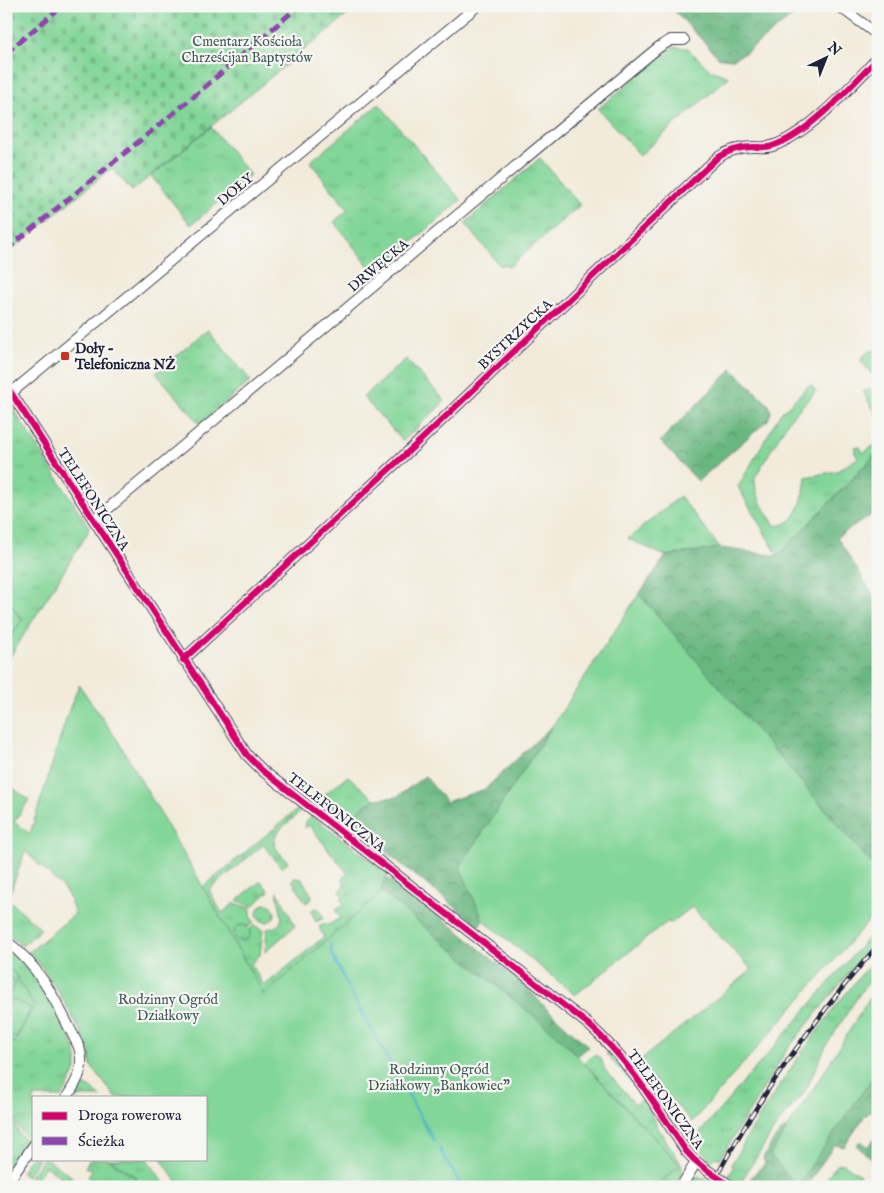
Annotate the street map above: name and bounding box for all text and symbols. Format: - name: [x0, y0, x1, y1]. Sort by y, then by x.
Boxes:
- north arrow: [802, 32, 852, 82]
- park label: Cmentarz Kościoła Chrześcijan Baptystów: [182, 33, 313, 67]
- text: N: [823, 38, 845, 60]
- street label: DOŁY: [214, 169, 259, 210]
- street label: DRWĘCKA: [345, 235, 413, 296]
- street label: BYSTRZYCKA: [475, 295, 557, 374]
- place label: Doły - Telefoniczna NŻ: [74, 340, 175, 374]
- marker: Doły - Telefoniczna NŻ: [59, 350, 71, 362]
- street label: TELEFONICZNA: [53, 445, 133, 555]
- street label: TELEFONICZNA: [284, 769, 389, 857]
- park label: Rodzinny Ogród Działkowy: [118, 991, 218, 1025]
- street label: TELEFONICZNA: [623, 1046, 708, 1153]
- park label: Rodzinny Ogród Działkowy „Bankowiec”: [368, 1061, 510, 1095]
- legend: [32, 1096, 208, 1160]
- text: Droga rowerowa: [78, 1106, 182, 1125]
- text: Ścieżka: [78, 1132, 125, 1151]

